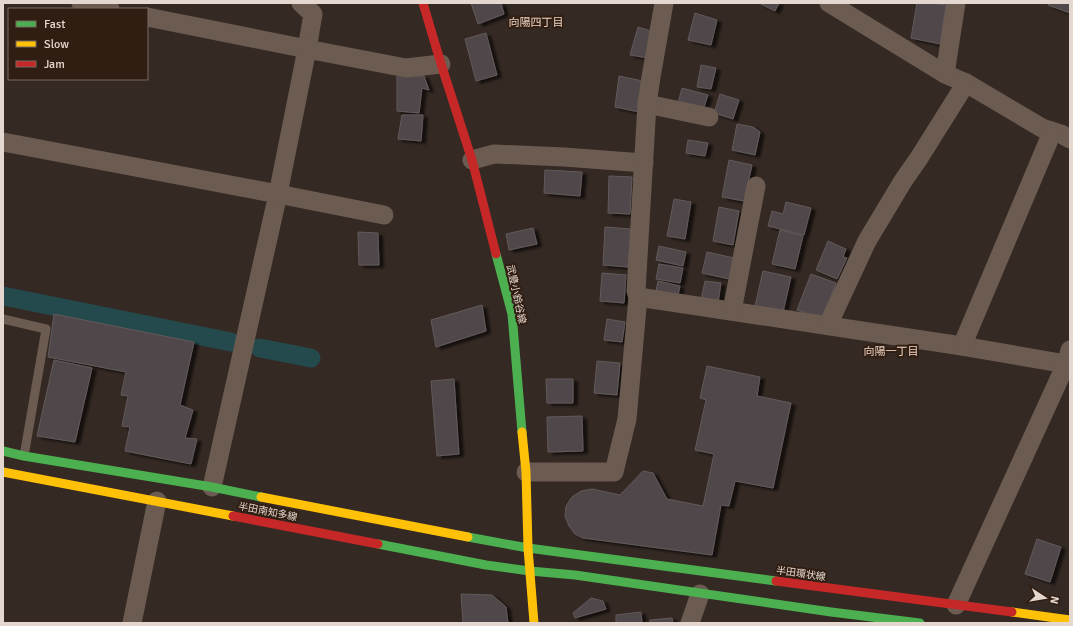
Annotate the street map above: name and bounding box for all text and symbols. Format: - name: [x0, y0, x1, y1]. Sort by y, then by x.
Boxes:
- legend: [8, 8, 148, 80]
- district label: 向陽四丁目: [509, 16, 564, 29]
- text: Fast: [44, 17, 65, 32]
- text: Slow: [44, 37, 69, 52]
- text: Jam: [44, 57, 65, 72]
- street label: 武豊小鈴谷線: [504, 264, 528, 325]
- district label: 向陽一丁目: [864, 345, 919, 358]
- street label: 半田南知多線: [237, 500, 298, 524]
- street label: 半田環状線: [775, 565, 826, 583]
- north arrow: [1025, 578, 1065, 618]
- text: N: [1047, 595, 1061, 605]

